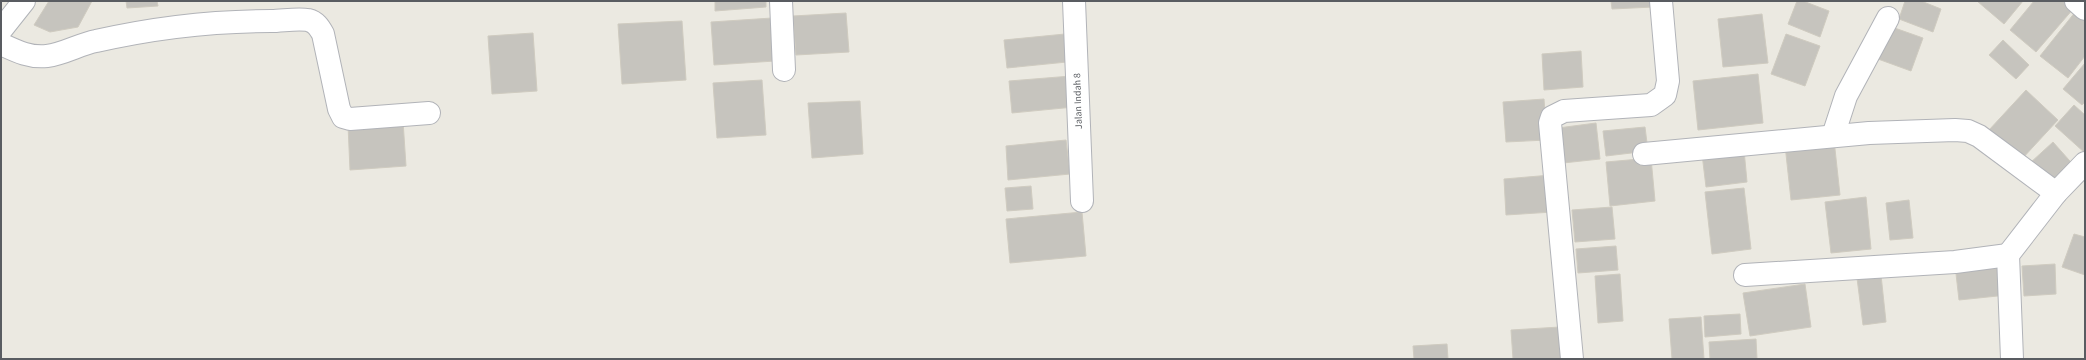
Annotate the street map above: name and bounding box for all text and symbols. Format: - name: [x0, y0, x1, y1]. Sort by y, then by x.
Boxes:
- street label: Jalan Indah 8: [1070, 73, 1086, 129]

